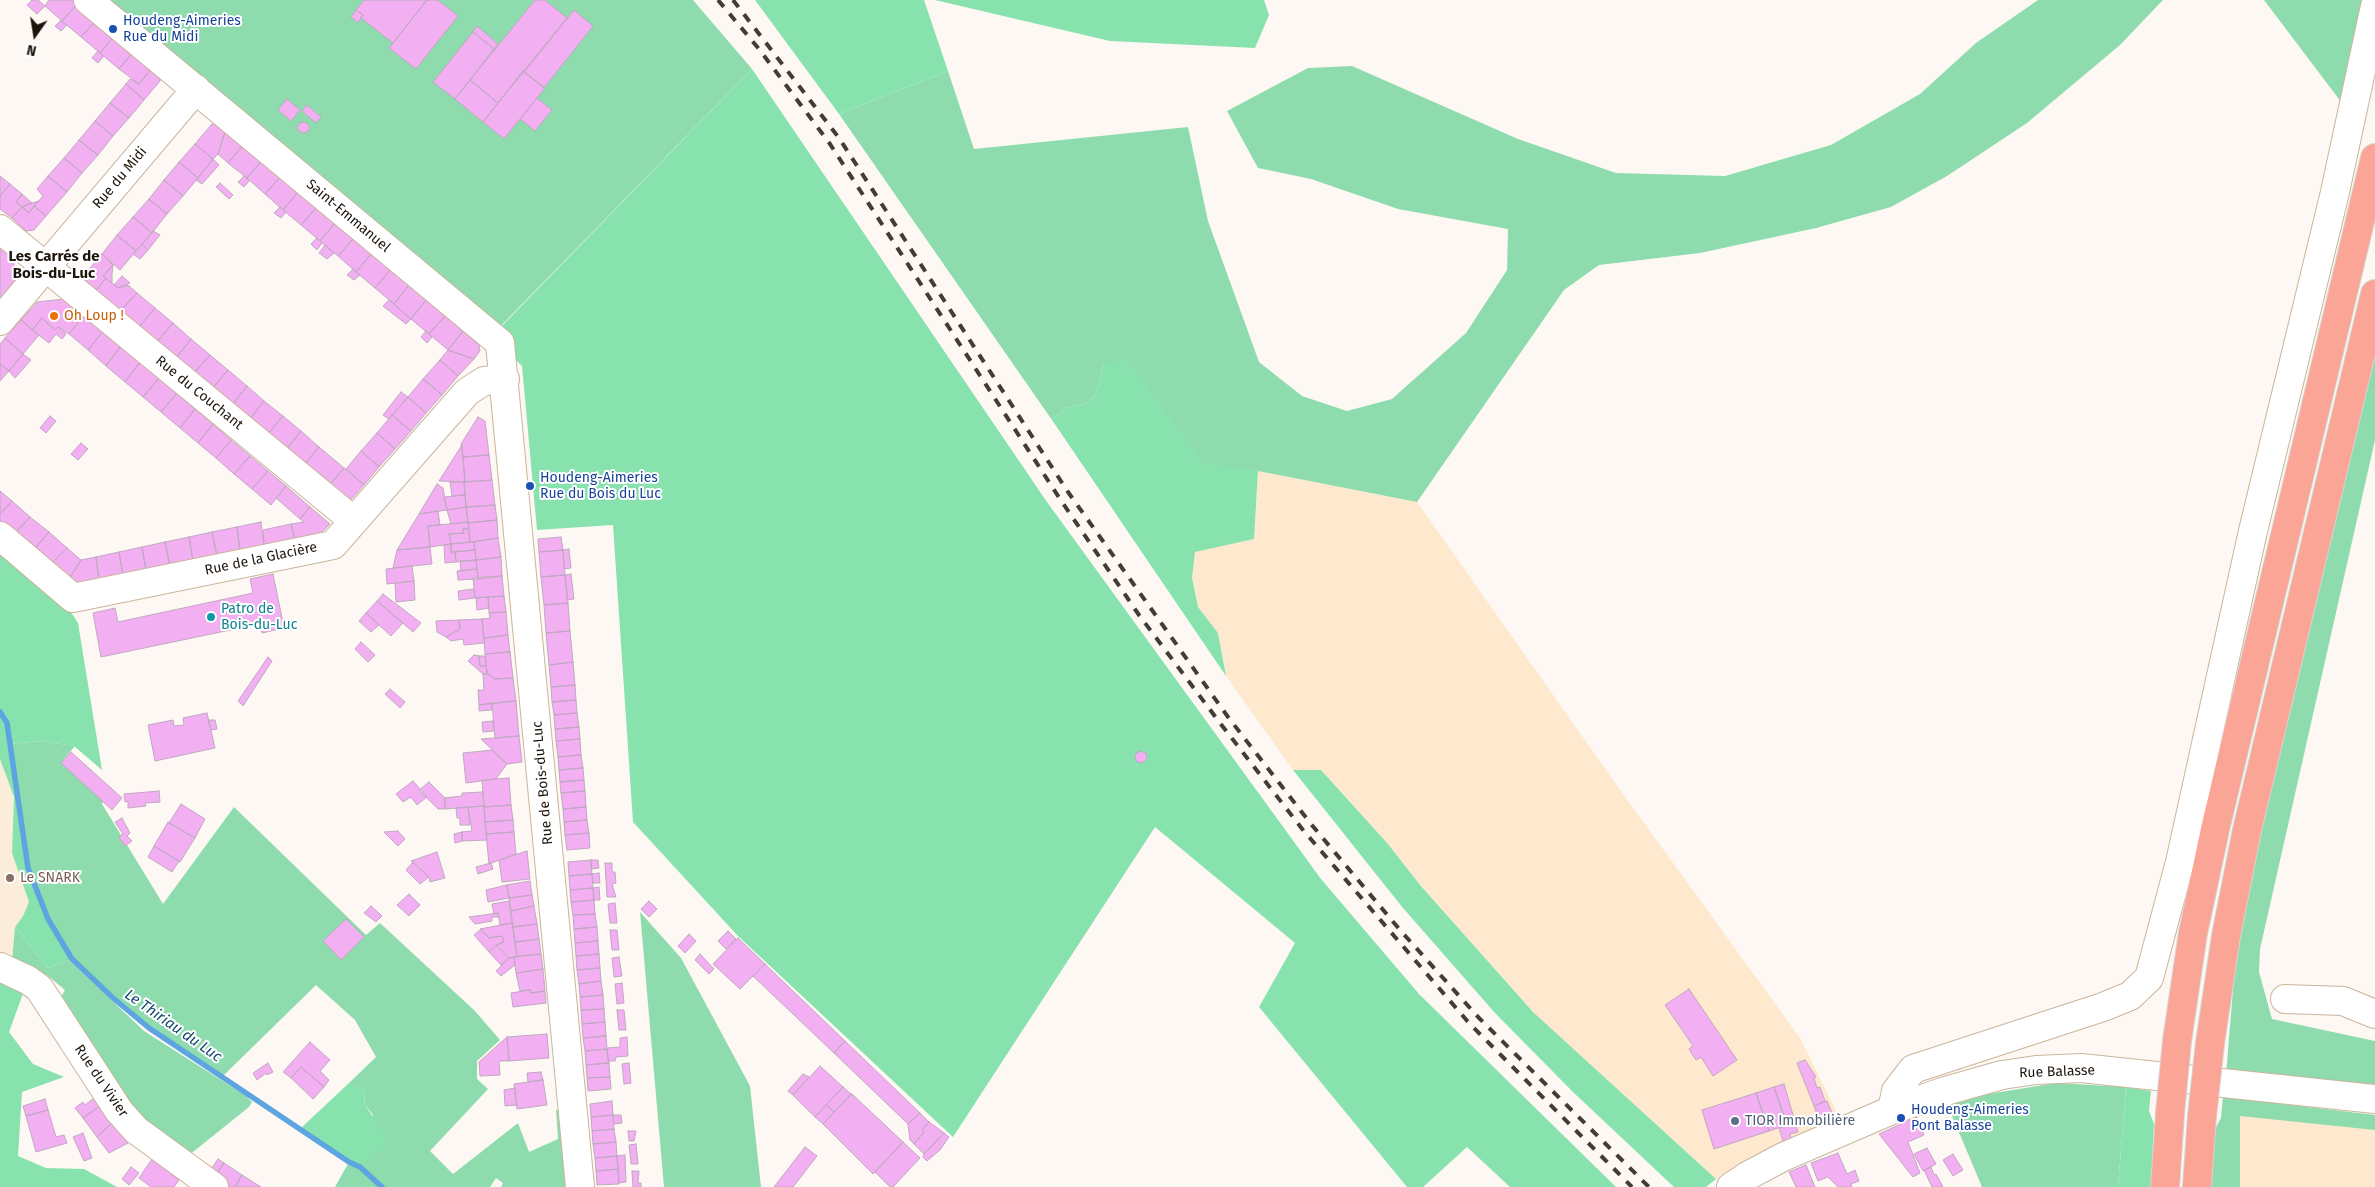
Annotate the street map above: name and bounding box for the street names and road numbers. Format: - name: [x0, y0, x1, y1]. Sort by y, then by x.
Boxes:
- street label: Rue du Midi: [89, 144, 151, 212]
- street label: Saint-Emmanuel: [303, 176, 393, 256]
- street label: Rue du Couchant: [152, 353, 246, 433]
- street label: Rue de la Glacière: [203, 539, 319, 579]
- street label: Rue de Bois-du-Luc: [529, 720, 557, 846]
- street label: Rue du Vivier: [71, 1042, 131, 1120]
- street label: Rue Balasse: [2019, 1062, 2095, 1082]

